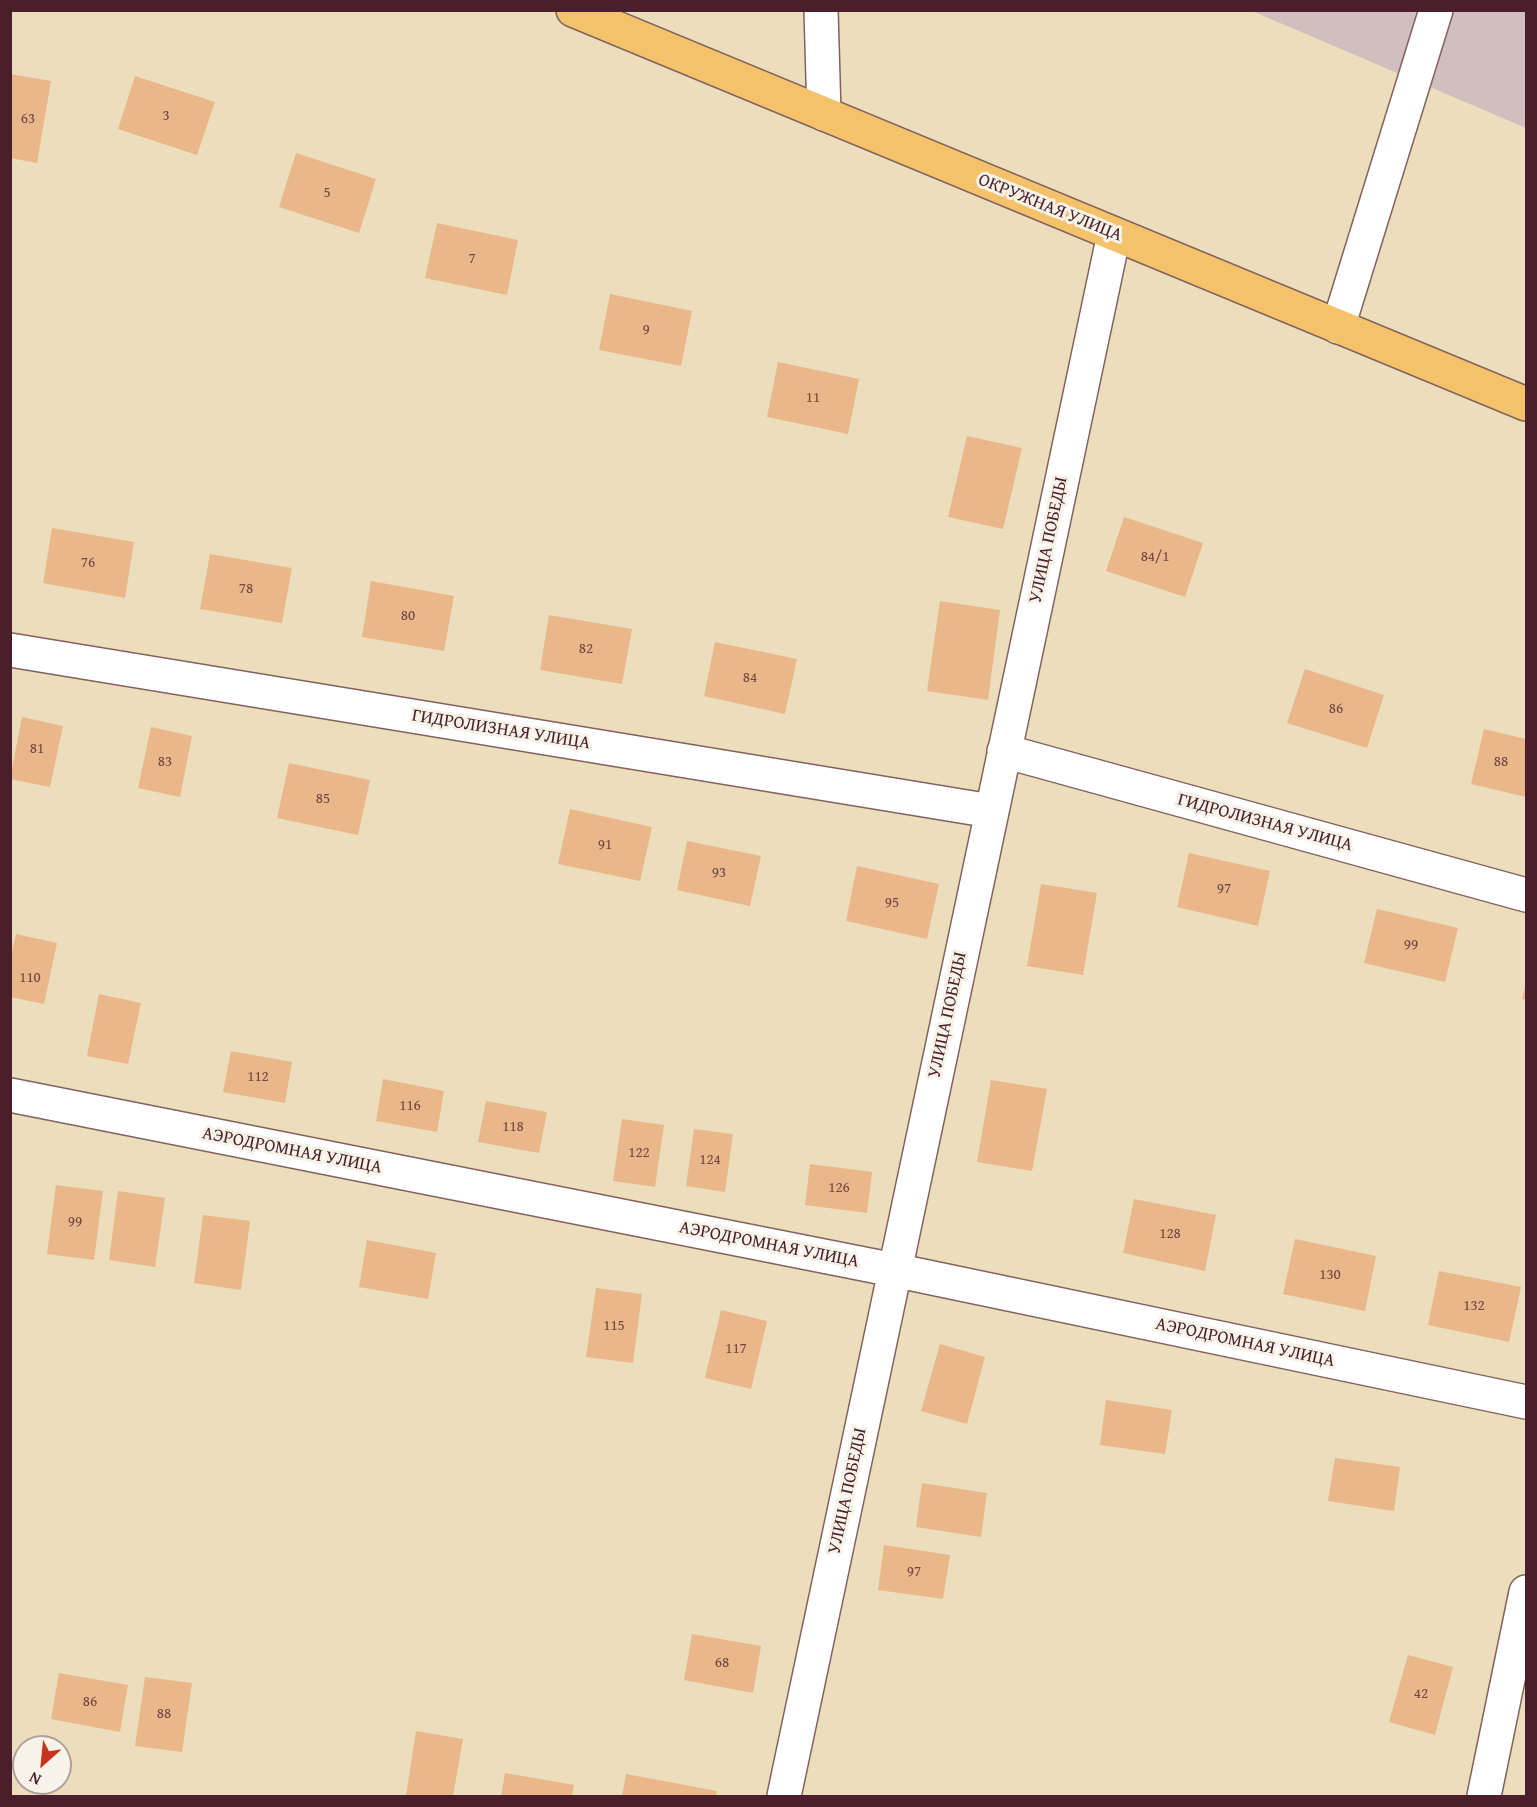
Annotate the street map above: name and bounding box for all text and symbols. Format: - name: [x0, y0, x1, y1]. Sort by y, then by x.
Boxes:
- house number: 3: [162, 107, 170, 125]
- house number: 63: [21, 110, 35, 128]
- street label: ОКРУЖНАЯ УЛИЦА: [975, 169, 1125, 247]
- house number: 5: [323, 184, 331, 202]
- house number: 7: [468, 250, 476, 268]
- house number: 9: [642, 321, 650, 339]
- house number: 11: [806, 389, 820, 407]
- street label: УЛИЦА ПОБЕДЫ: [1025, 475, 1073, 605]
- house number: 84/1: [1141, 548, 1169, 566]
- house number: 76: [81, 554, 95, 572]
- house number: 78: [239, 580, 253, 598]
- house number: 80: [401, 607, 415, 625]
- house number: 82: [579, 640, 593, 658]
- house number: 84: [743, 669, 757, 687]
- house number: 86: [1329, 700, 1343, 718]
- street label: ГИДРОЛИЗНАЯ УЛИЦА: [410, 705, 592, 755]
- house number: 81: [30, 740, 44, 758]
- house number: 83: [158, 753, 172, 771]
- house number: 88: [1494, 753, 1508, 771]
- street label: ГИДРОЛИЗНАЯ УЛИЦА: [1175, 789, 1355, 857]
- house number: 85: [316, 790, 330, 808]
- house number: 91: [598, 836, 612, 854]
- house number: 93: [712, 864, 726, 882]
- house number: 97: [1217, 880, 1231, 898]
- house number: 95: [885, 894, 899, 912]
- house number: 99: [1404, 936, 1418, 954]
- street label: УЛИЦА ПОБЕДЫ: [924, 950, 972, 1080]
- house number: 110: [19, 969, 41, 987]
- house number: 112: [247, 1068, 269, 1086]
- house number: 116: [399, 1097, 421, 1115]
- house number: 118: [502, 1118, 524, 1136]
- street label: АЭРОДРОМНАЯ УЛИЦА: [200, 1123, 384, 1179]
- house number: 122: [628, 1144, 650, 1162]
- house number: 124: [699, 1151, 721, 1169]
- house number: 126: [828, 1179, 850, 1197]
- house number: 99: [68, 1213, 82, 1231]
- street label: АЭРОДРОМНАЯ УЛИЦА: [677, 1217, 861, 1273]
- house number: 128: [1159, 1225, 1181, 1243]
- house number: 130: [1319, 1266, 1341, 1284]
- house number: 132: [1463, 1297, 1485, 1315]
- street label: АЭРОДРОМНАЯ УЛИЦА: [1154, 1313, 1336, 1373]
- house number: 115: [603, 1317, 625, 1335]
- house number: 117: [725, 1340, 747, 1358]
- street label: УЛИЦА ПОБЕДЫ: [824, 1426, 872, 1556]
- house number: 97: [907, 1563, 921, 1581]
- house number: 68: [715, 1654, 729, 1672]
- house number: 42: [1414, 1685, 1428, 1703]
- house number: 86: [83, 1693, 97, 1711]
- house number: 88: [157, 1705, 171, 1723]
- north arrow: [12, 1735, 72, 1795]
- text: N: [25, 1766, 45, 1792]

